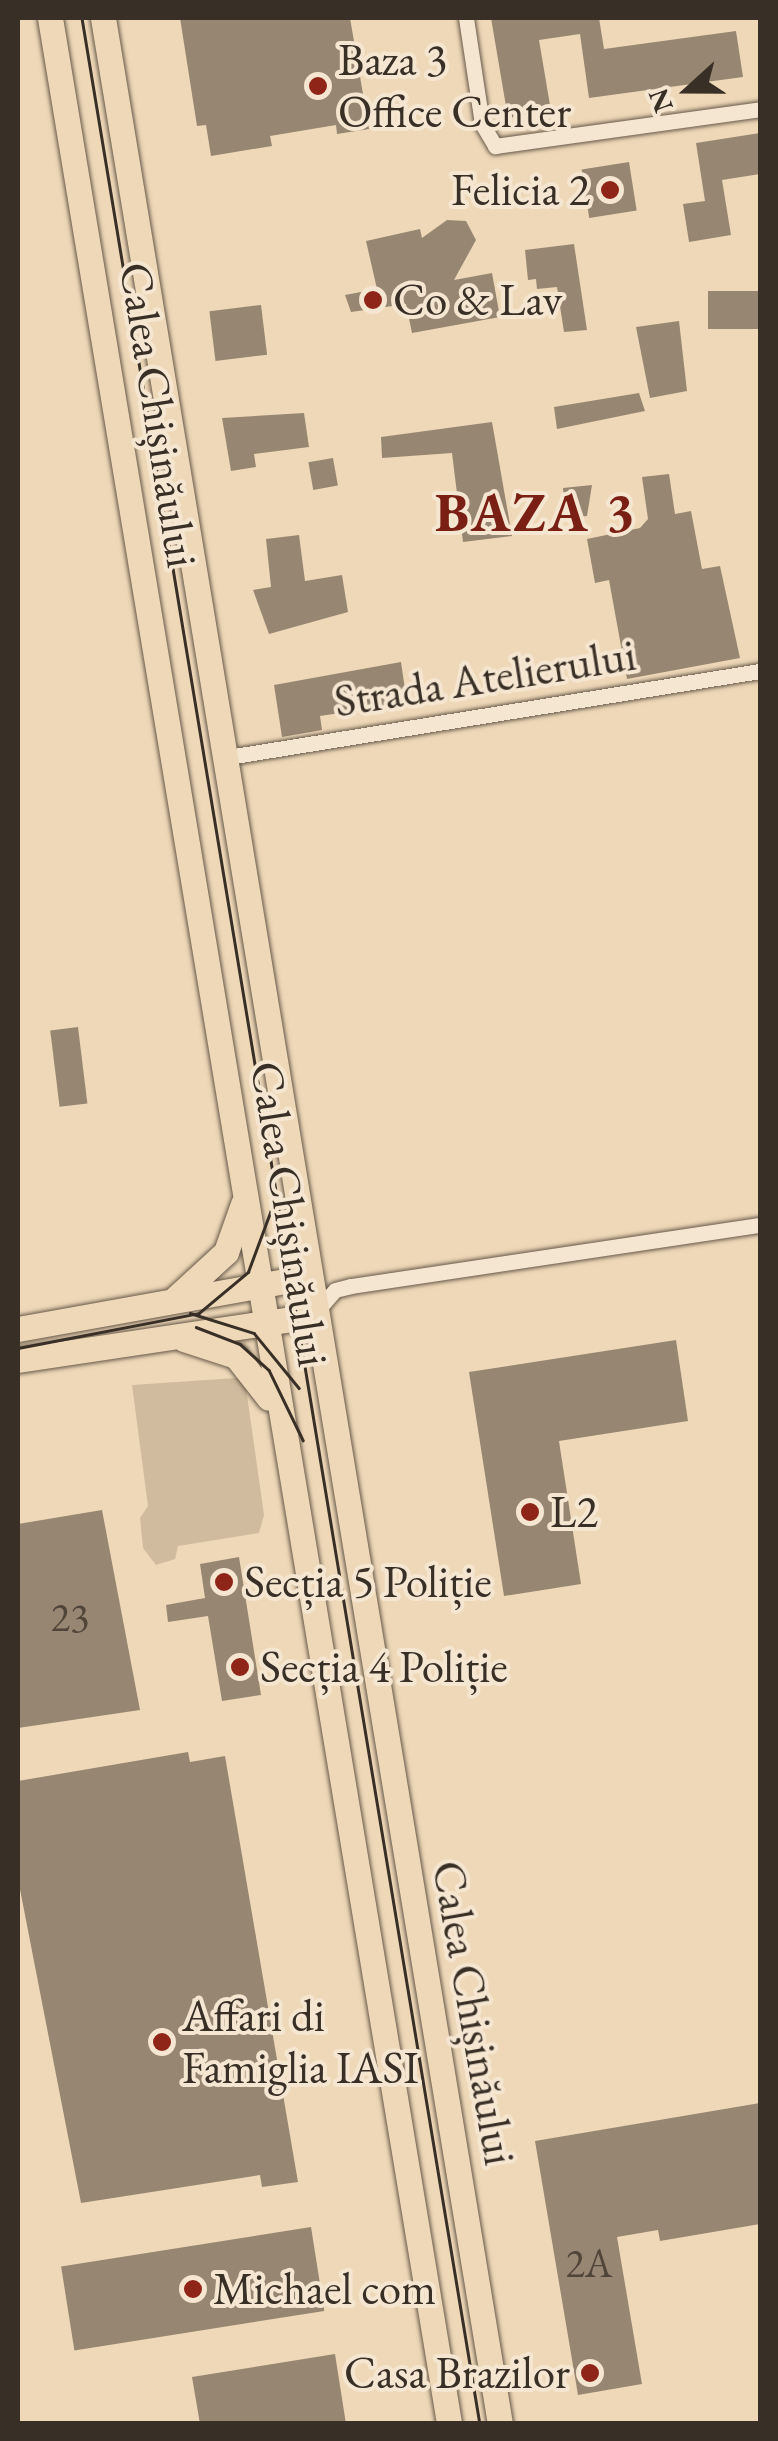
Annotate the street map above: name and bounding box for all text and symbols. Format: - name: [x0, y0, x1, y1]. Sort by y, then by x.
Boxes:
- place label: Baza 3 Office Center: [338, 33, 571, 139]
- north arrow: [638, 40, 738, 140]
- marker: Baza 3 Office Center: [307, 75, 329, 97]
- text: N: [639, 84, 681, 118]
- place label: Felicia 2: [451, 163, 590, 217]
- marker: Felicia 2: [599, 179, 621, 201]
- street label: Calea Chișinăului: [108, 259, 210, 571]
- place label: Co & Lav: [393, 273, 562, 327]
- marker: Co & Lav: [362, 289, 384, 311]
- district label: BAZA 3: [435, 479, 637, 545]
- street label: Strada Atelierului: [331, 628, 639, 728]
- street label: Calea Chișinăului: [239, 1058, 341, 1370]
- place label: L2: [550, 1485, 598, 1539]
- marker: L2: [519, 1501, 541, 1523]
- place label: Secția 5 Poliție: [244, 1555, 492, 1609]
- marker: Secția 5 Poliție: [213, 1571, 235, 1593]
- house number: 23: [51, 1593, 89, 1641]
- place label: Secția 4 Poliție: [260, 1640, 508, 1694]
- marker: Secția 4 Poliție: [229, 1656, 251, 1678]
- street label: Calea Chișinăului: [421, 1857, 527, 2169]
- place label: Affari di Famiglia IASI: [182, 1989, 419, 2095]
- marker: Affari di Famiglia IASI: [151, 2031, 173, 2053]
- house number: 2A: [566, 2239, 612, 2287]
- place label: Michael com: [213, 2262, 436, 2316]
- marker: Michael com: [182, 2278, 204, 2300]
- place label: Casa Brazilor: [344, 2346, 570, 2400]
- marker: Casa Brazilor: [579, 2362, 601, 2384]

